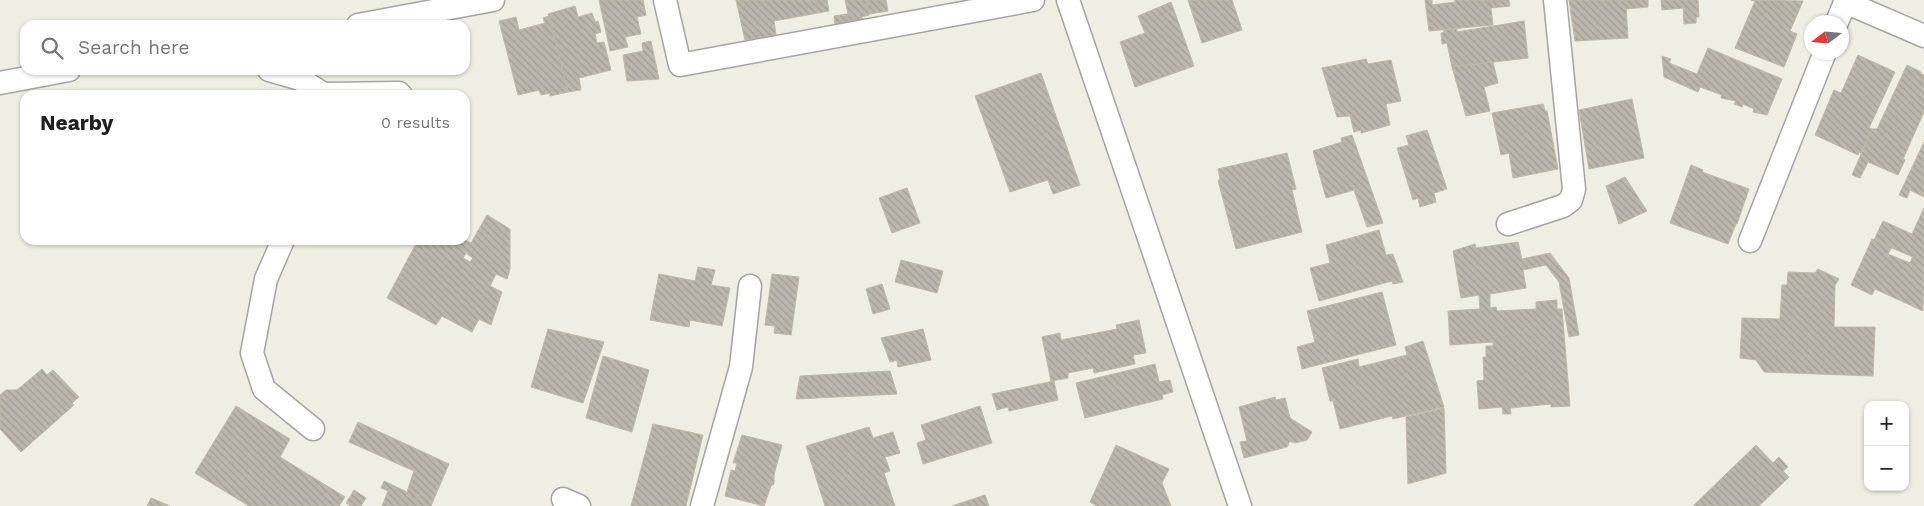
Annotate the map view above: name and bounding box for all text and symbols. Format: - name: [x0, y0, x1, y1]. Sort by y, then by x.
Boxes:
- north arrow: [1804, 15, 1849, 60]
- search box: [20, 20, 470, 75]
- icon: search: [38, 34, 66, 62]
- text: Search here: [78, 36, 189, 59]
- text: Nearby: [40, 110, 113, 135]
- text: 0 results: [381, 113, 450, 132]
- map controls: [1864, 401, 1909, 491]
- button: +: [1864, 401, 1909, 446]
- button: −: [1864, 446, 1909, 491]

